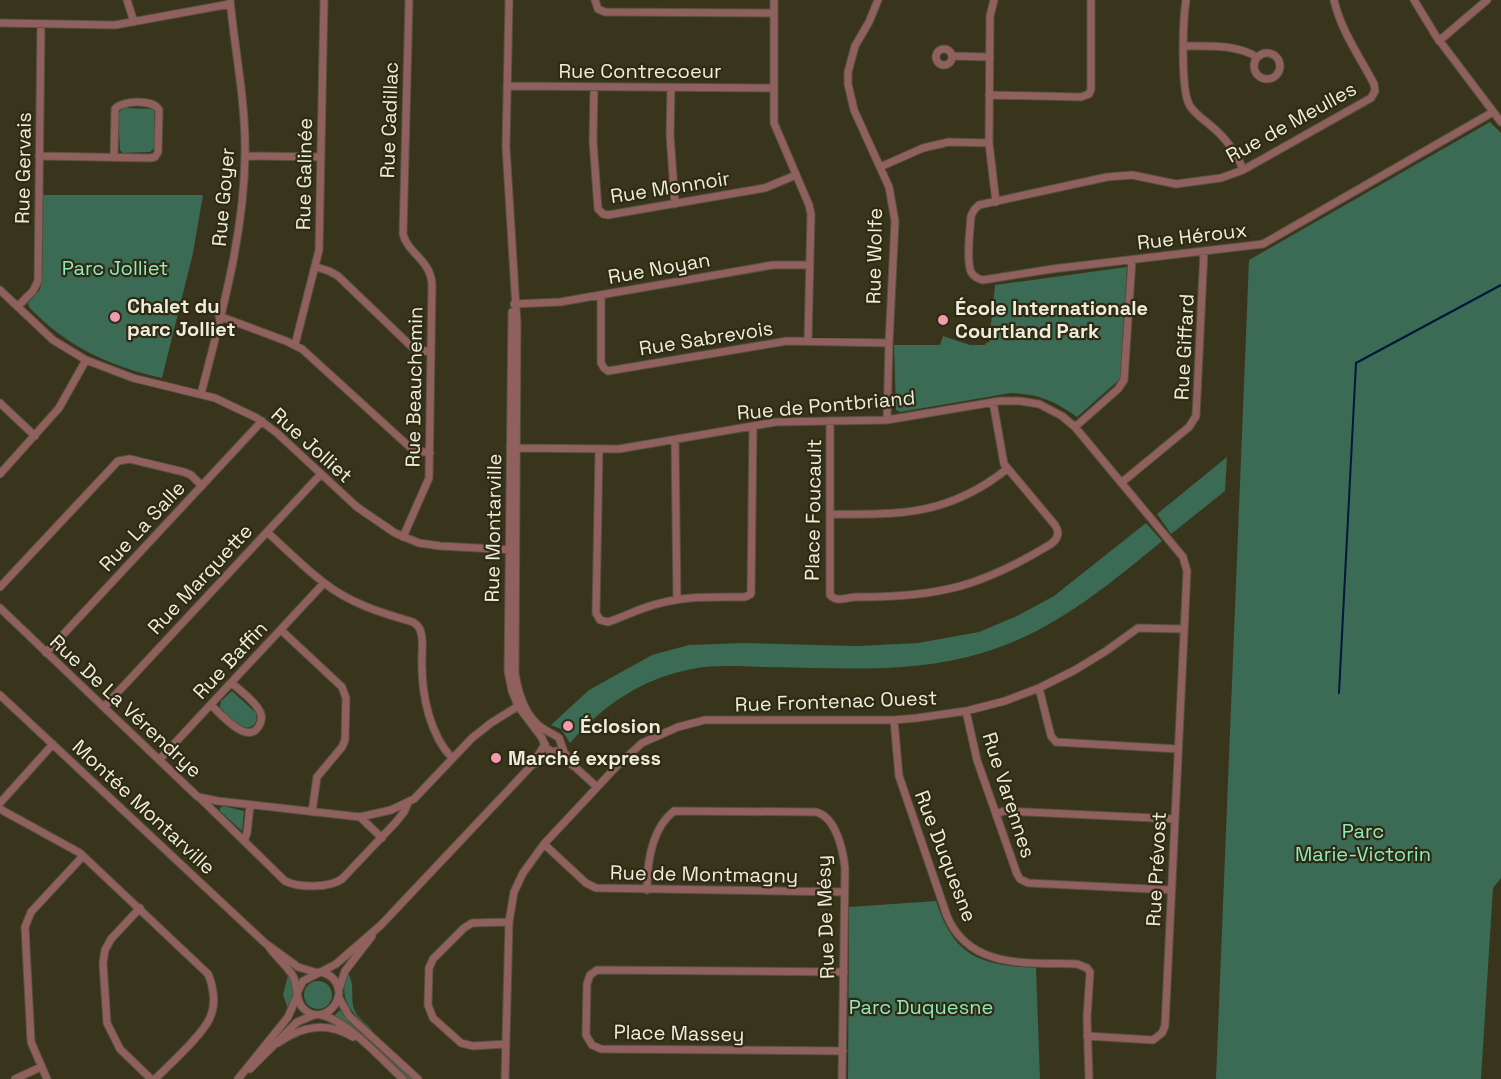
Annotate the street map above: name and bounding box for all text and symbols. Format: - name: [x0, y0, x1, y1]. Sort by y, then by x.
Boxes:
- street label: Rue Contrecoeur: [558, 58, 722, 84]
- street label: Rue Cadillac: [374, 61, 404, 179]
- street label: Rue de Meulles: [1221, 75, 1361, 169]
- street label: Rue Gervais: [9, 112, 37, 224]
- street label: Rue Galinée: [290, 118, 318, 230]
- street label: Rue Goyer: [206, 147, 240, 247]
- street label: Rue Monnoir: [608, 165, 732, 209]
- street label: Rue Wolfe: [860, 208, 888, 304]
- street label: Rue Héroux: [1136, 216, 1248, 256]
- street label: Rue Noyan: [606, 246, 712, 290]
- park label: Parc Jolliet: [62, 255, 168, 281]
- place label: Chalet du parc Jolliet: [127, 293, 236, 342]
- street label: Rue Giffard: [1168, 293, 1200, 401]
- place label: École Internationale Courtland Park: [955, 295, 1148, 344]
- street label: Rue Beauchemin: [400, 306, 428, 468]
- marker: Chalet du parc Jolliet: [108, 310, 122, 324]
- marker: École Internationale Courtland Park: [936, 313, 950, 327]
- street label: Rue Sabrevois: [637, 315, 775, 361]
- street label: Rue de Pontbriand: [736, 384, 916, 426]
- street label: Rue Jolliet: [266, 402, 358, 488]
- street label: Place Foucault: [799, 439, 827, 581]
- street label: Rue Montarville: [479, 453, 507, 603]
- street label: Rue La Salle: [93, 475, 191, 577]
- street label: Rue Marquette: [142, 518, 258, 640]
- street label: Rue Baffin: [187, 615, 273, 705]
- street label: Rue De La Vérendrye: [44, 629, 208, 783]
- street label: Rue Frontenac Ouest: [734, 684, 938, 718]
- place label: Éclosion: [580, 713, 661, 739]
- marker: Éclosion: [561, 719, 575, 733]
- street label: Rue Varennes: [976, 729, 1042, 861]
- street label: Montée Montarville: [67, 734, 221, 880]
- place label: Marché express: [508, 745, 661, 771]
- marker: Marché express: [489, 751, 503, 765]
- street label: Rue Duquesne: [909, 786, 983, 926]
- street label: Rue Prévost: [1140, 811, 1172, 927]
- park label: Parc Marie-Victorin: [1295, 818, 1431, 867]
- street label: Rue De Mésy: [810, 855, 840, 979]
- street label: Rue de Montmagny: [610, 859, 798, 889]
- park label: Parc Duquesne: [849, 994, 993, 1020]
- street label: Place Massey: [613, 1019, 745, 1047]

